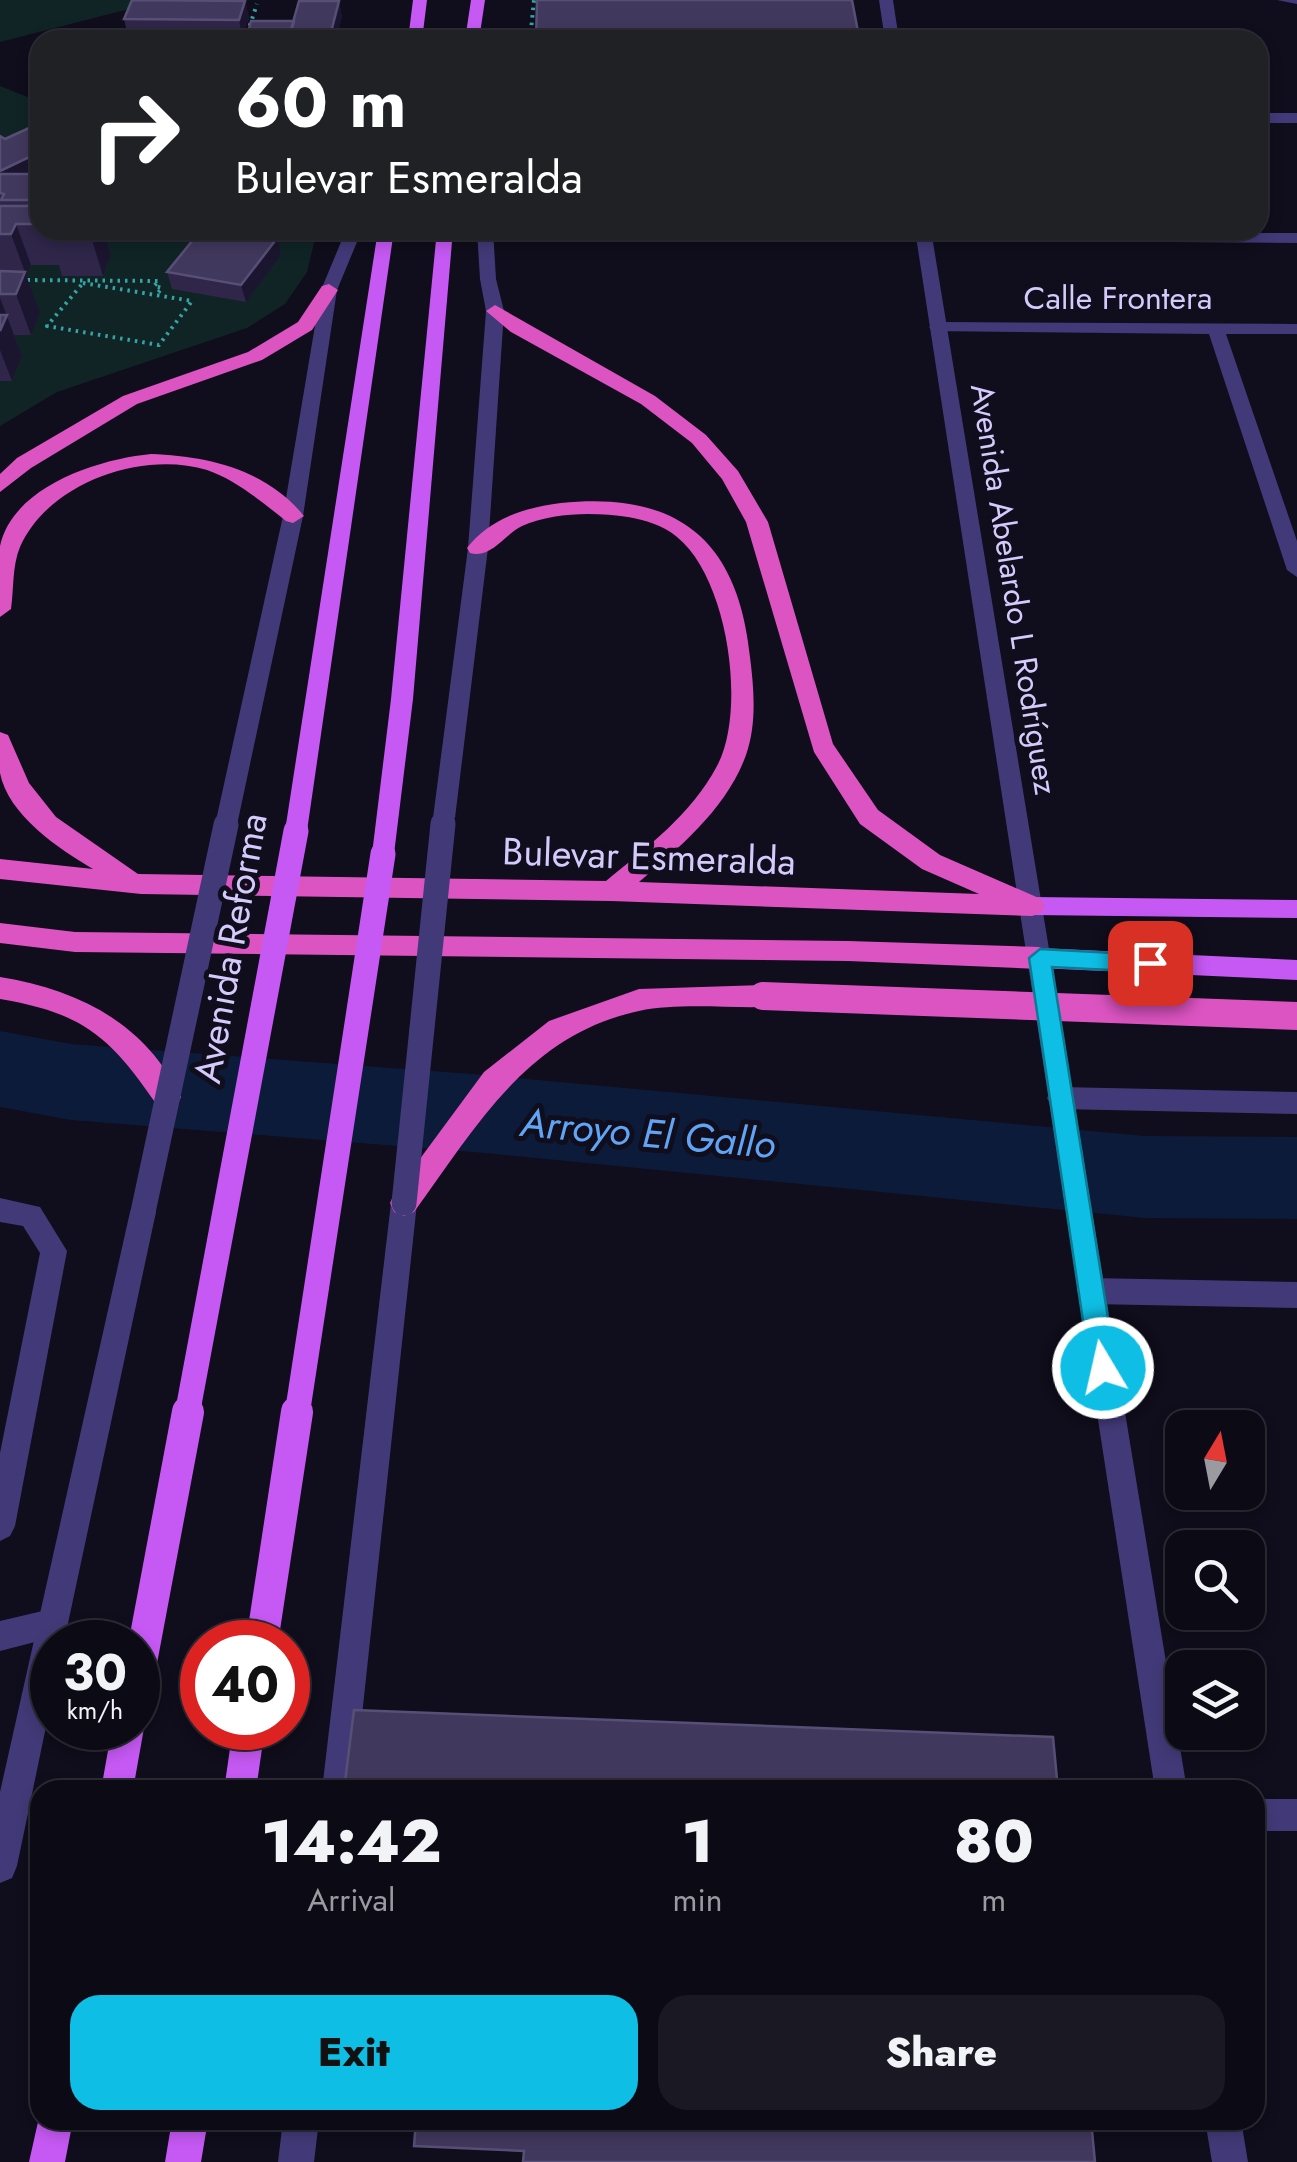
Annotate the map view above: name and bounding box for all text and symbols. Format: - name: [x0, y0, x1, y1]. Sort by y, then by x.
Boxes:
- text: 60 m: [235, 52, 407, 153]
- icon: right: [70, 70, 200, 200]
- text: Bulevar Esmeralda: [235, 145, 583, 210]
- street label: Calle Frontera: [1024, 275, 1212, 321]
- street label: Avenida Abelardo L Rodríguez: [959, 380, 1069, 798]
- street label: Avenida Reforma: [179, 809, 281, 1087]
- street label: Bulevar Esmeralda: [501, 823, 797, 889]
- pin: [1108, 921, 1193, 1006]
- icon: arrive: [1123, 936, 1178, 991]
- water label: Arroyo El Gallo: [517, 1093, 778, 1173]
- position arrow: [1051, 1316, 1155, 1420]
- north arrow: [1165, 1410, 1265, 1510]
- map controls: [1165, 1410, 1265, 1750]
- button: search: [1165, 1530, 1265, 1630]
- speed limit sign: 40: [180, 1620, 310, 1750]
- text: 30: [63, 1636, 127, 1709]
- button: layers: [1165, 1650, 1265, 1750]
- text: km/h: [67, 1692, 123, 1728]
- text: 14:42: [261, 1798, 441, 1885]
- text: 1: [682, 1798, 713, 1885]
- text: 80: [954, 1798, 1034, 1885]
- text: Arrival: [307, 1877, 395, 1923]
- text: min: [673, 1877, 723, 1923]
- text: m: [981, 1877, 1006, 1923]
- button: Exit: [70, 1995, 638, 2110]
- button: Share: [658, 1995, 1225, 2110]

